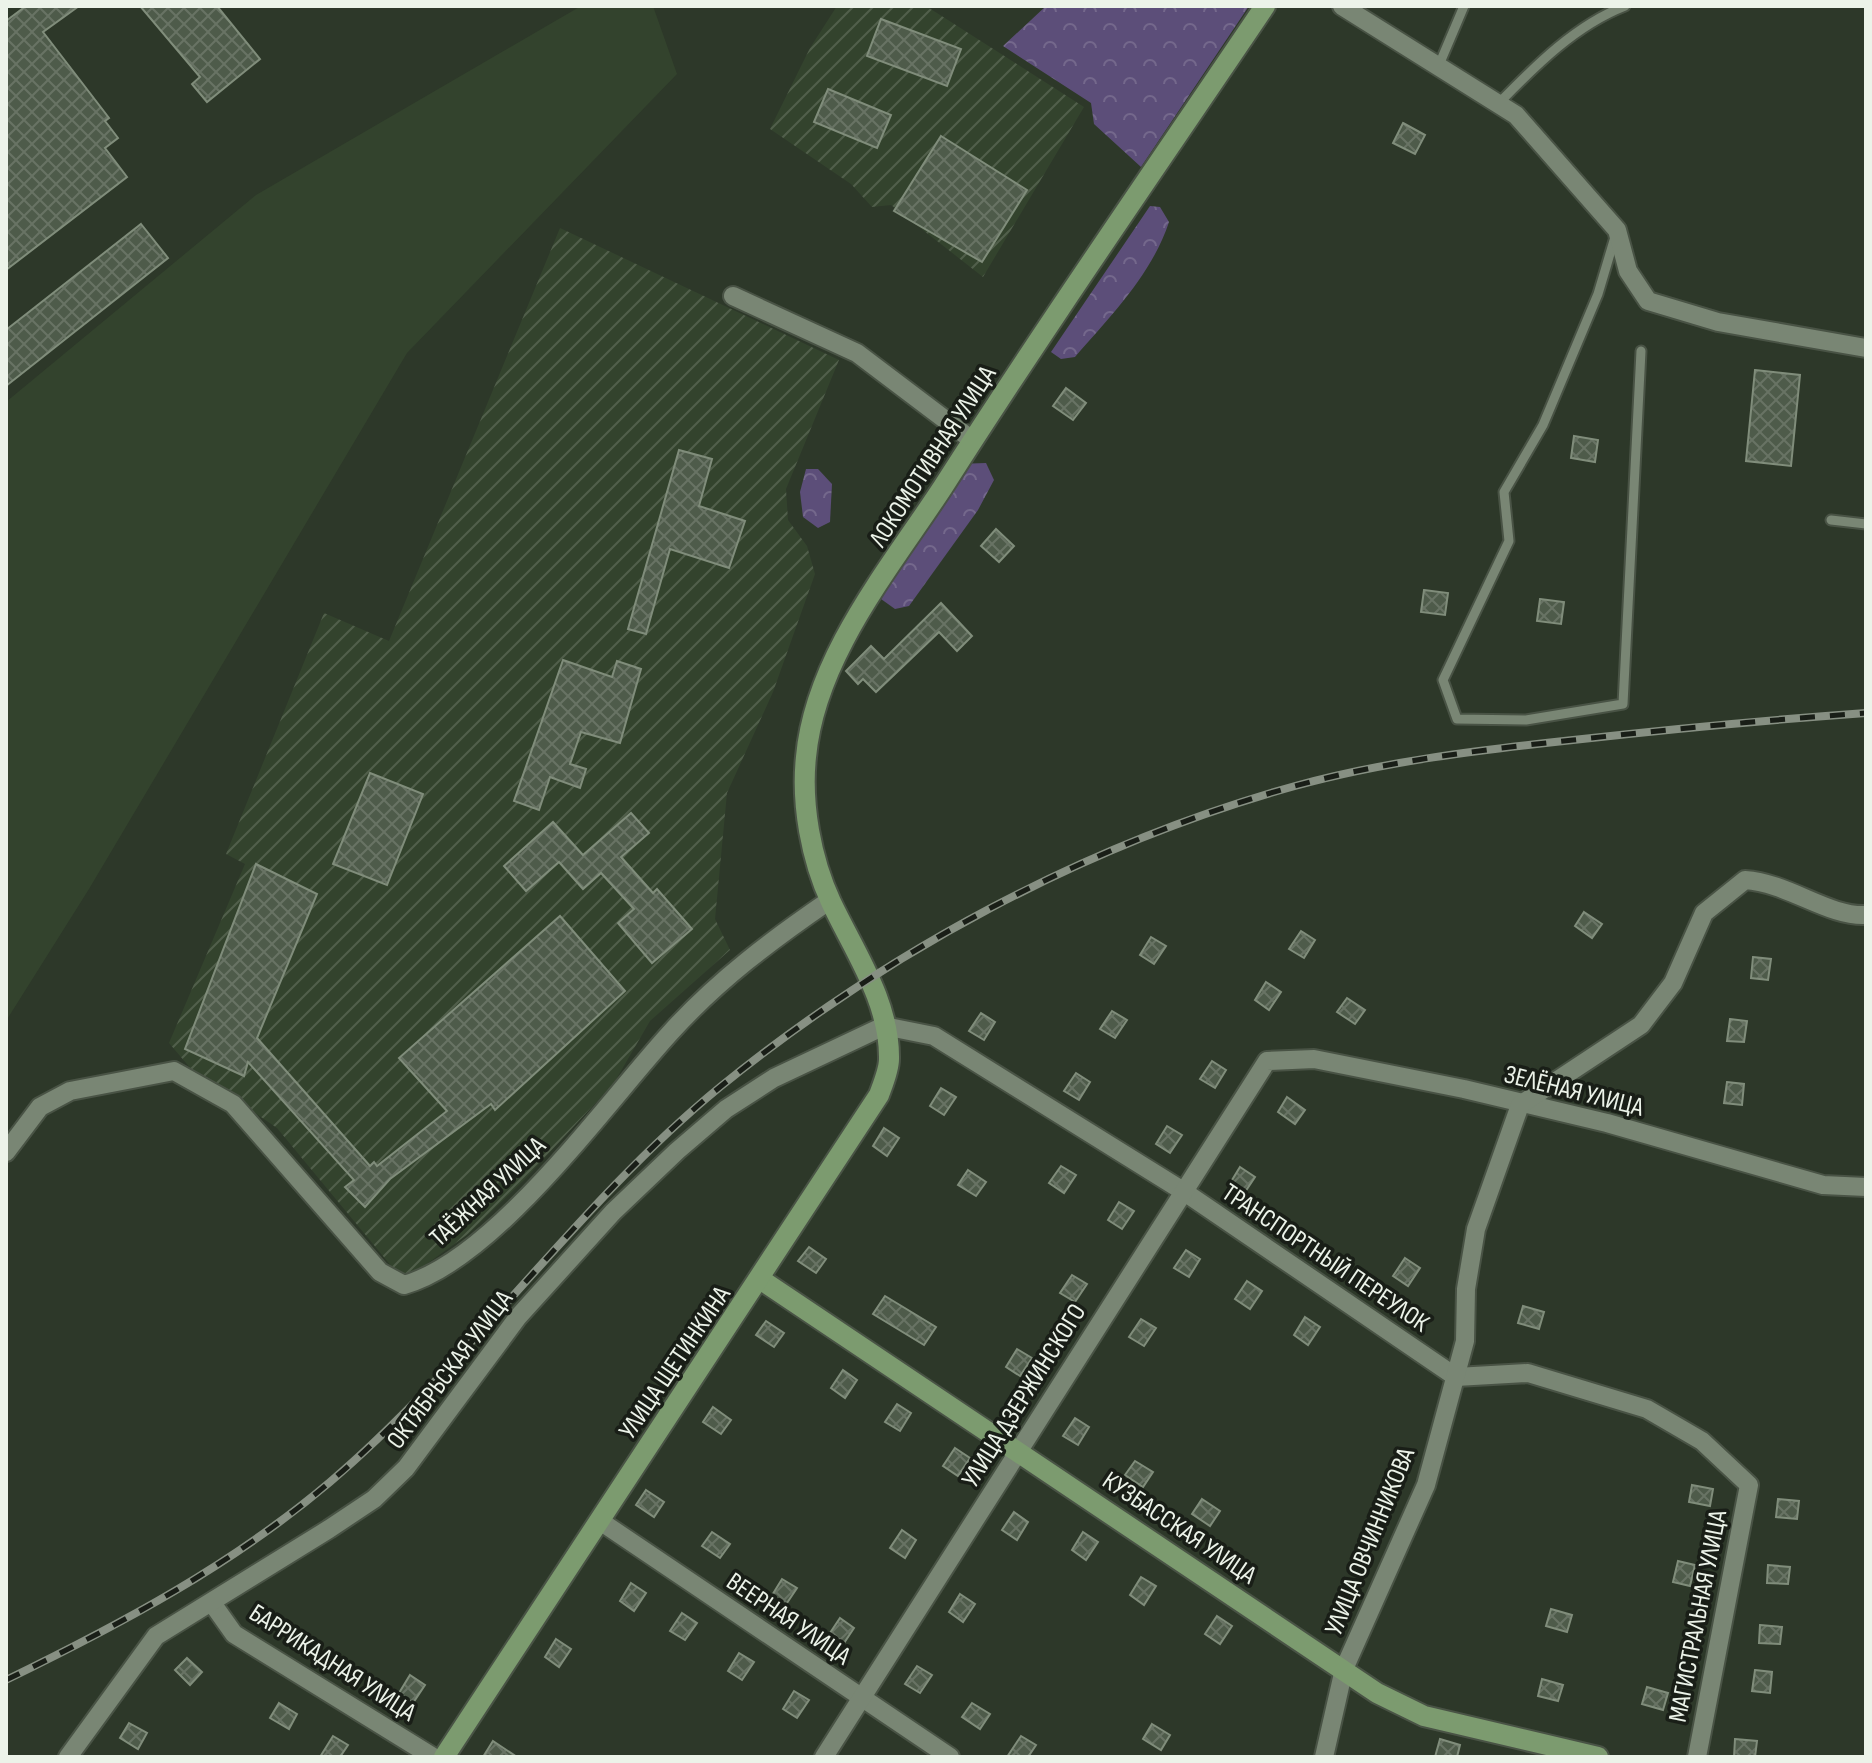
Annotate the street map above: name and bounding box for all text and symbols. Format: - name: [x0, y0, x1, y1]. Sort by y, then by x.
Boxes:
- street label: ЛОКОМОТИВНАЯ УЛИЦА: [863, 360, 1004, 554]
- street label: ЗЕЛЁНАЯ УЛИЦА: [1501, 1059, 1647, 1124]
- street label: ТАЁЖНАЯ УЛИЦА: [424, 1130, 553, 1254]
- street label: ТРАНСПОРТНЫЙ ПЕРЕУЛОК: [1216, 1177, 1435, 1339]
- street label: УЛИЦА ЩЕТИНКИНА: [613, 1280, 738, 1445]
- street label: ОКТЯБРЬСКАЯ УЛИЦА: [381, 1284, 520, 1455]
- street label: УЛИЦА ДЗЕРЖИНСКОГО: [955, 1298, 1093, 1493]
- street label: УЛИЦА ОВЧИННИКОВА: [1319, 1443, 1422, 1640]
- street label: КУЗБАССКАЯ УЛИЦА: [1096, 1465, 1263, 1592]
- street label: МАГИСТРАЛЬНАЯ УЛИЦА: [1663, 1507, 1734, 1725]
- street label: ВЕЕРНАЯ УЛИЦА: [720, 1566, 857, 1673]
- street label: БАРРИКАДНАЯ УЛИЦА: [243, 1598, 422, 1729]

